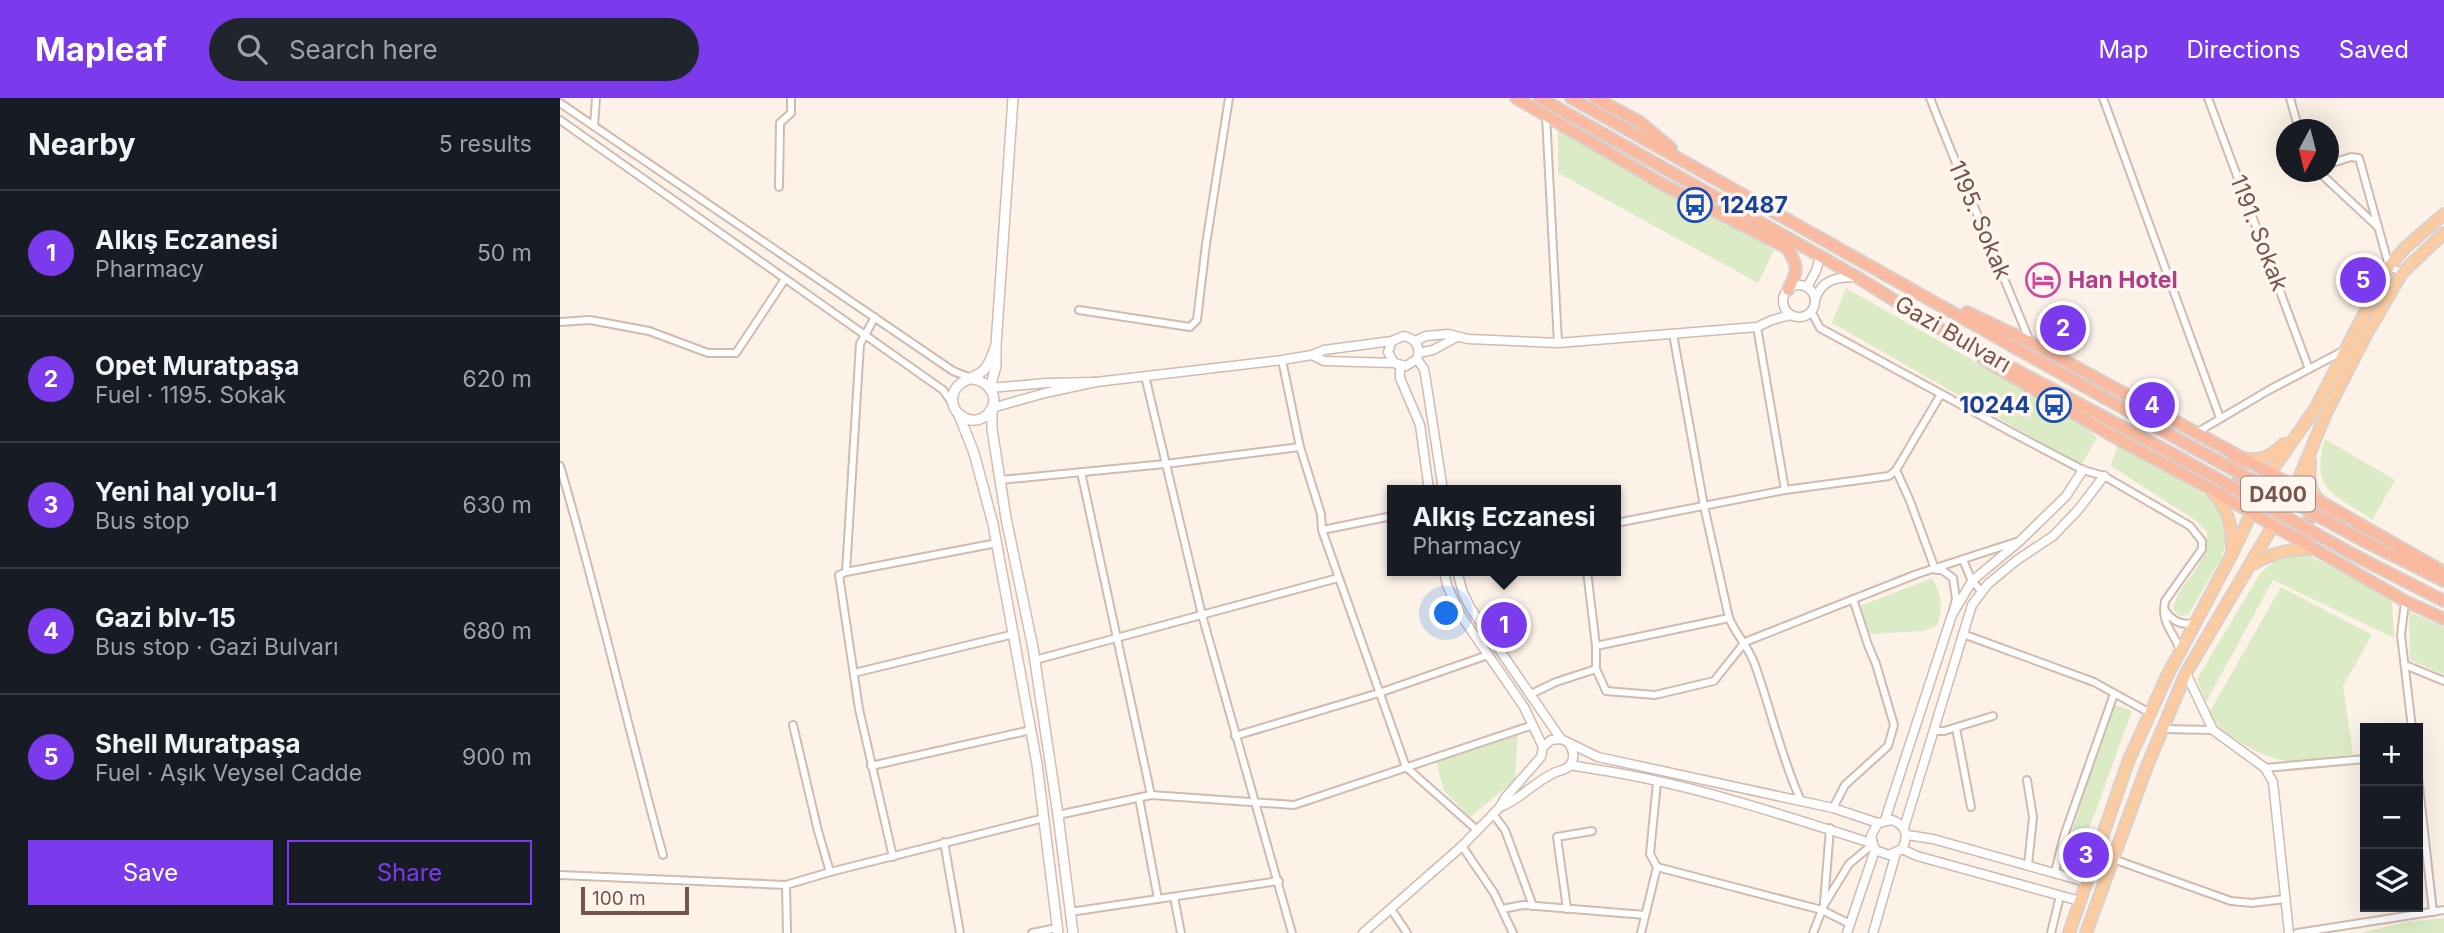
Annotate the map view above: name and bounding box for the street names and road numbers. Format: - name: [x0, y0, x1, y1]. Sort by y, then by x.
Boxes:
- street label: 1195. Sokak: [1942, 156, 2018, 284]
- street label: 1191. Sokak: [2224, 171, 2294, 295]
- street label: Gazi Bulvarı: [1890, 290, 2016, 378]
- road number: D400: [2241, 476, 2315, 512]

